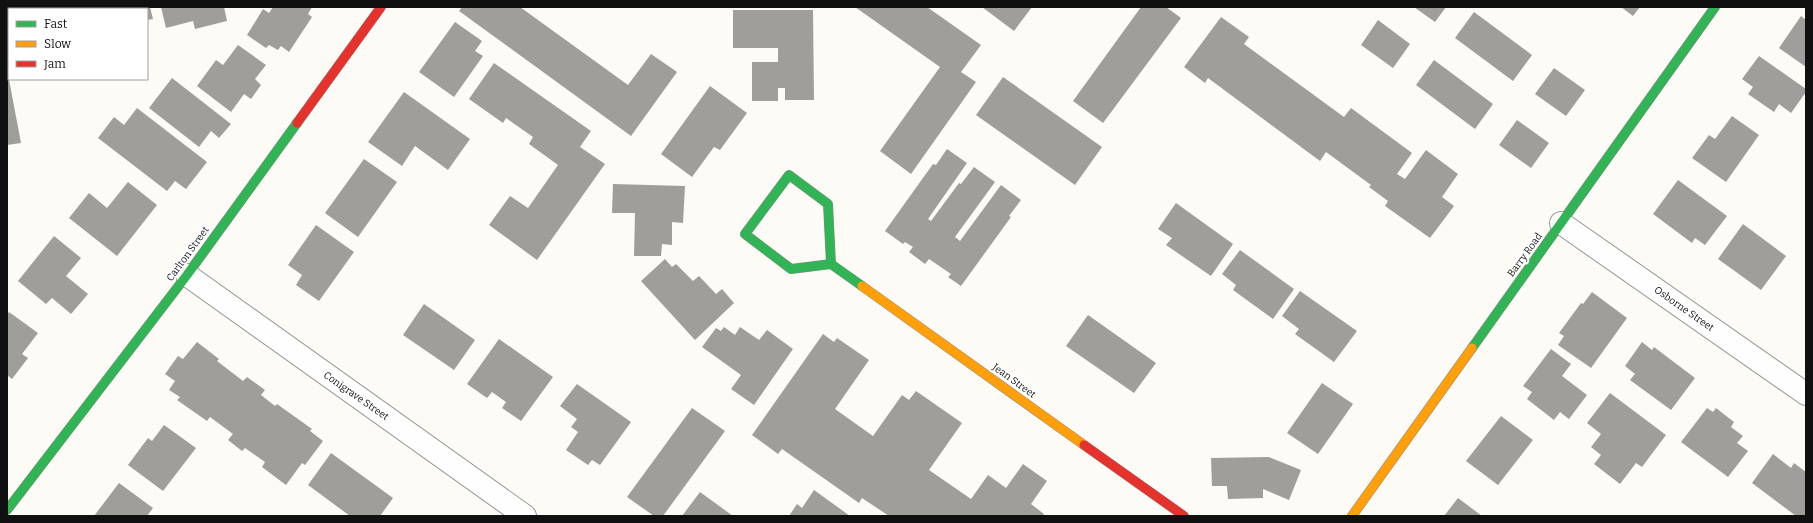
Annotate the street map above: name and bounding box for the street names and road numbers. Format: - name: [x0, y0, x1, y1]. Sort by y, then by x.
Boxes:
- street label: Carlton Street: [164, 224, 212, 284]
- street label: Barry Road: [1505, 231, 1545, 279]
- street label: Osborne Street: [1652, 284, 1716, 334]
- street label: Jean Street: [989, 361, 1038, 401]
- street label: Conigrave Street: [321, 369, 391, 423]

